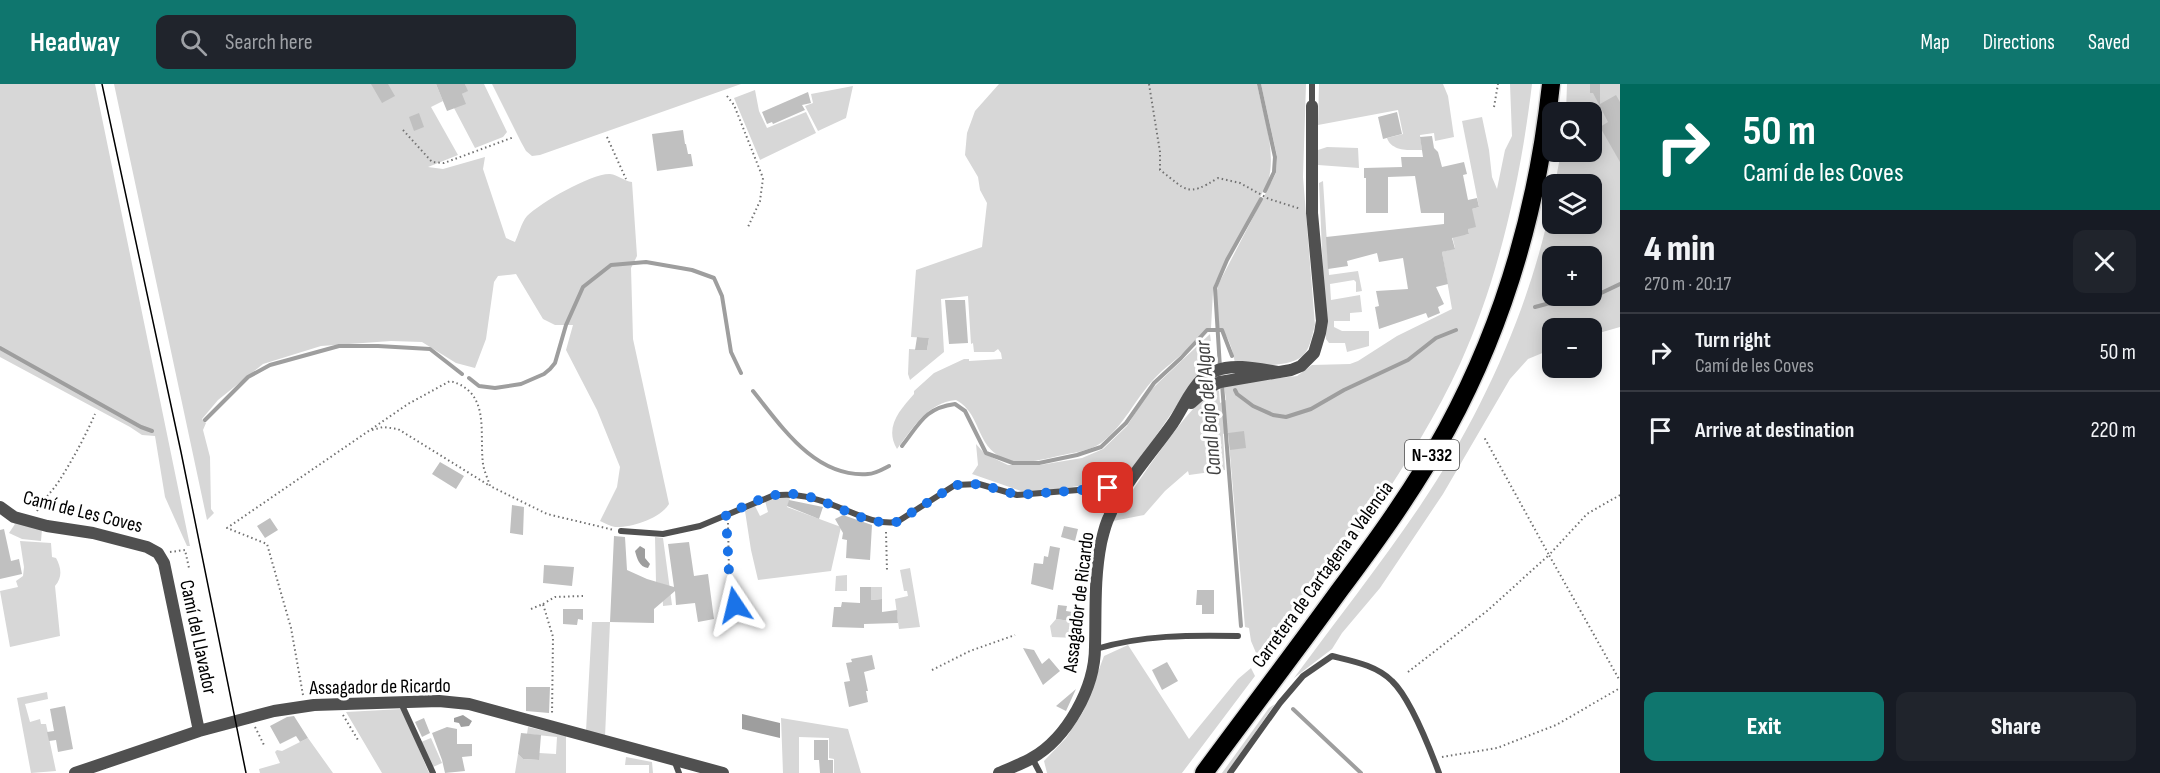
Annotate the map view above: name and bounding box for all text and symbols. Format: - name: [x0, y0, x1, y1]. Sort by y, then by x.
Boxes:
- search box: [156, 15, 576, 69]
- text: Headway: [30, 26, 120, 59]
- icon: search: [177, 26, 210, 59]
- text: Search here: [225, 29, 312, 56]
- text: Map: [1920, 30, 1950, 55]
- text: Directions: [1983, 30, 2055, 55]
- text: Saved: [2088, 30, 2130, 55]
- map controls: [1542, 102, 1602, 378]
- button: search: [1542, 102, 1602, 162]
- text: 50 m: [1743, 106, 1816, 157]
- icon: right: [1644, 108, 1722, 186]
- text: Camí de les Coves: [1743, 157, 1904, 189]
- button: layers: [1542, 174, 1602, 234]
- text: 4 min: [1644, 228, 1715, 271]
- button: close: [2073, 230, 2136, 293]
- button: +: [1542, 246, 1602, 306]
- text: 270 m · 20:17: [1644, 272, 1731, 296]
- button: −: [1542, 318, 1602, 378]
- text: Turn right: [1695, 327, 1771, 354]
- icon: right: [1644, 336, 1677, 369]
- water label: Canal Bajo del Algar: [1190, 338, 1227, 477]
- text: 50 m: [2100, 339, 2136, 366]
- text: Camí de les Coves: [1695, 354, 1814, 378]
- icon: arrive: [1644, 414, 1677, 447]
- text: Arrive at destination: [1695, 417, 1854, 444]
- text: 220 m: [2090, 417, 2136, 444]
- road number: N-332: [1405, 440, 1459, 470]
- pin: [1082, 462, 1133, 513]
- icon: arrive: [1091, 471, 1124, 504]
- street label: Carretera de Cartagena a Valencia: [1247, 477, 1399, 673]
- street label: Camí de Les Coves: [20, 486, 145, 538]
- street label: Assagador de Ricardo: [1058, 530, 1100, 675]
- position arrow: [703, 573, 767, 637]
- street label: Camí del Llavador: [174, 578, 222, 697]
- street label: Assagador de Ricardo: [308, 674, 451, 700]
- button: Exit: [1644, 692, 1884, 761]
- button: Share: [1896, 692, 2136, 761]

